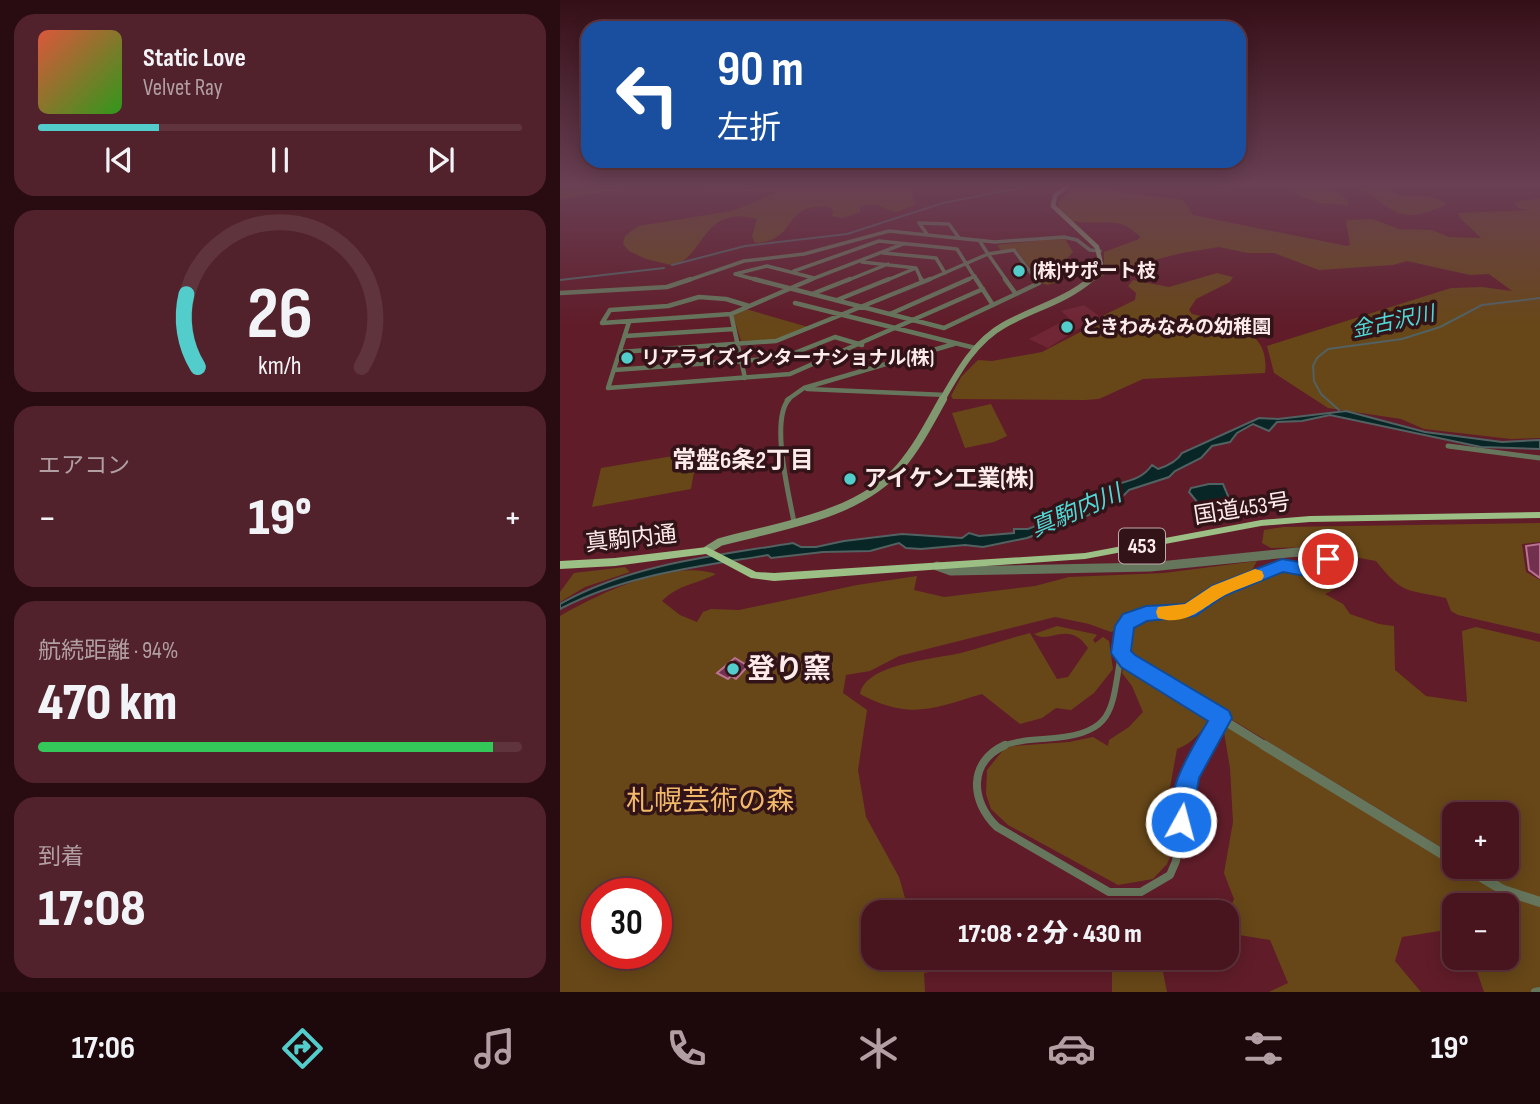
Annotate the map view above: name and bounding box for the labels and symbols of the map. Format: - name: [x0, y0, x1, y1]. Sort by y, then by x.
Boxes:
- place label: (株)サポート枝: [1033, 260, 1156, 283]
- marker: (株)サポート枝: [1011, 263, 1027, 279]
- water label: 金古沢川: [1349, 301, 1439, 343]
- place label: ときわみなみの幼稚園: [1081, 316, 1271, 339]
- marker: ときわみなみの幼稚園: [1059, 319, 1075, 335]
- place label: リアライズインターナショナル(株): [641, 347, 934, 370]
- marker: リアライズインターナショナル(株): [619, 350, 635, 366]
- district label: 常盤6条2丁目: [672, 446, 814, 475]
- place label: アイケン工業(株): [864, 465, 1034, 493]
- marker: アイケン工業(株): [842, 471, 858, 487]
- water label: 真駒内川: [1026, 478, 1129, 543]
- street label: 国道453号: [1192, 488, 1292, 530]
- street label: 真駒内通: [584, 520, 678, 558]
- road number: 453: [1119, 528, 1165, 564]
- pin: [1298, 529, 1358, 589]
- place label: 登り窯: [747, 653, 831, 686]
- marker: 登り窯: [725, 661, 741, 677]
- park label: 札幌芸術の森: [626, 785, 794, 818]
- position arrow: [1144, 785, 1218, 859]
- speed limit sign: 30: [581, 878, 672, 969]

